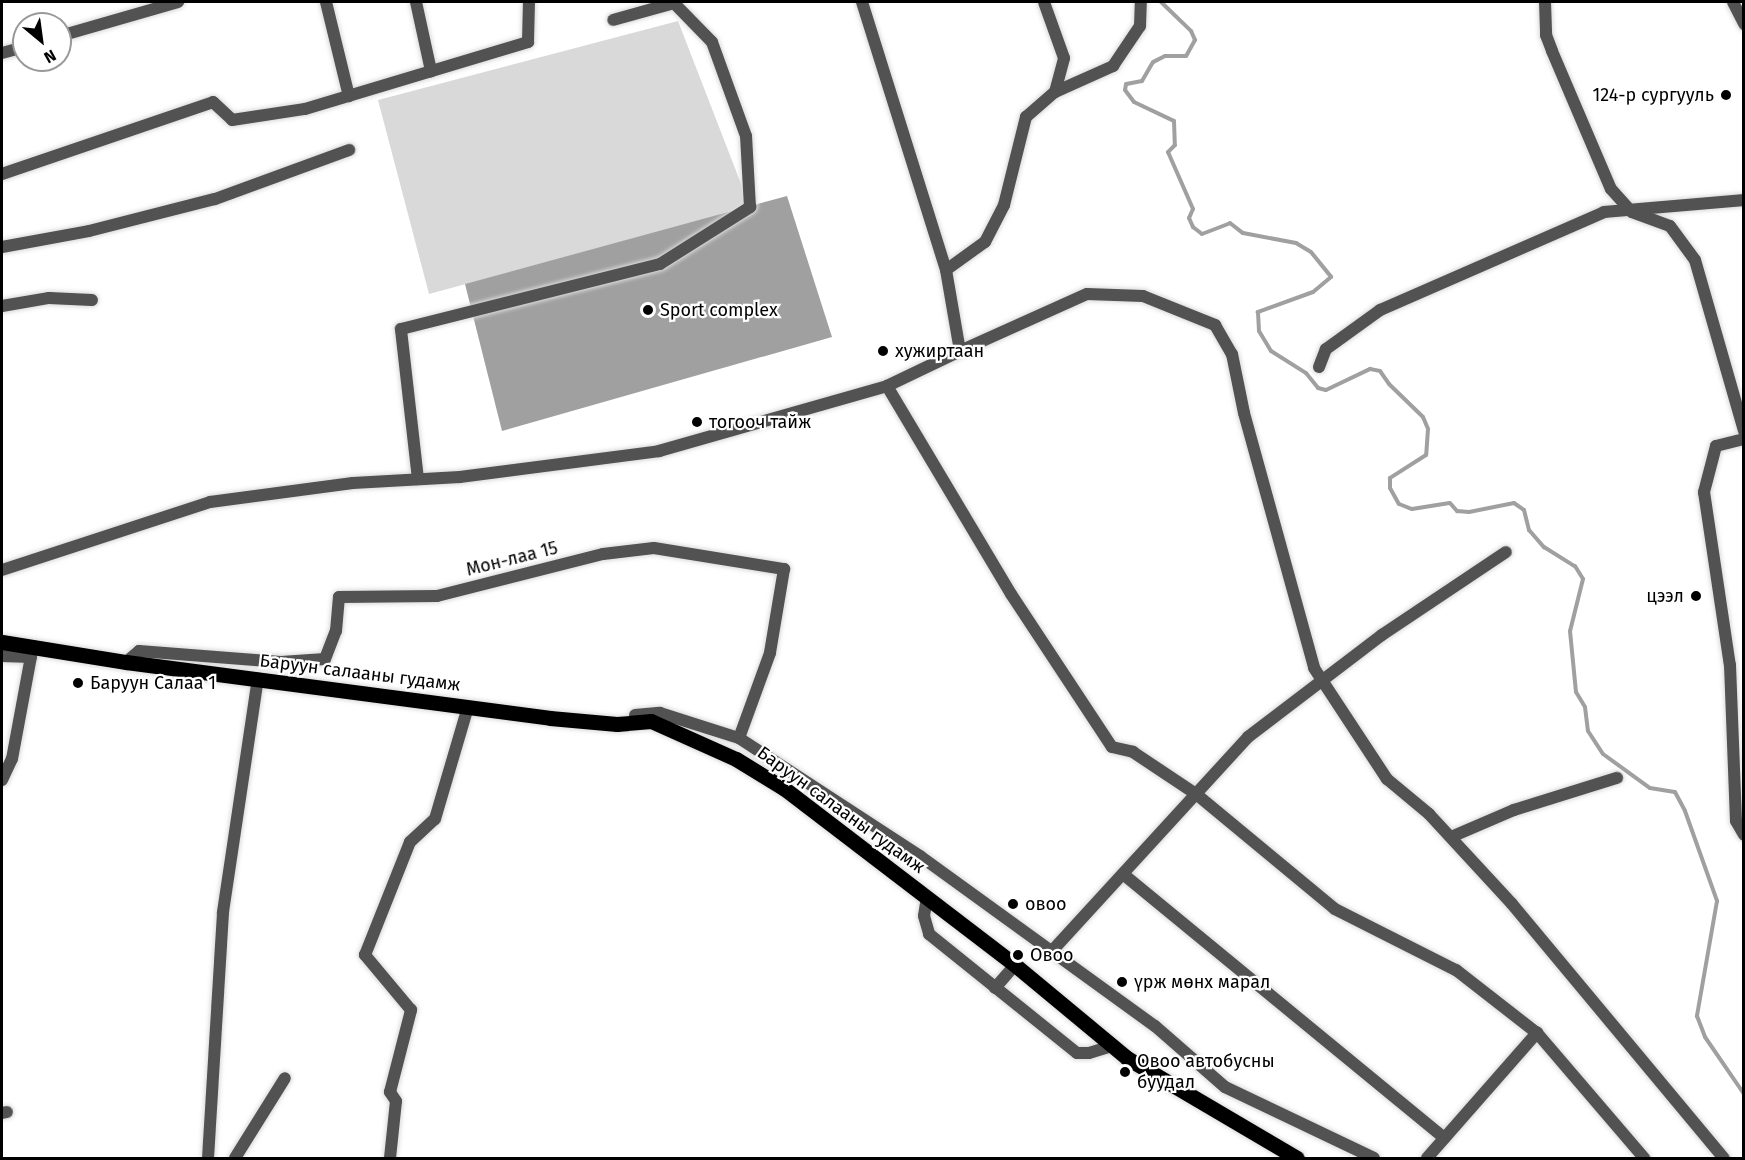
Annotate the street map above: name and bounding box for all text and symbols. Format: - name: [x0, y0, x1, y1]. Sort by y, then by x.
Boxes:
- north arrow: [12, 12, 72, 72]
- text: N: [41, 46, 59, 67]
- place label: 124-р сургууль: [1592, 84, 1714, 106]
- marker: 124-р сургууль: [1719, 88, 1733, 102]
- place label: Sport complex: [660, 299, 778, 321]
- marker: Sport complex: [641, 303, 655, 317]
- place label: хужиртаан: [895, 340, 984, 362]
- marker: хужиртаан: [876, 344, 890, 358]
- place label: тогооч тайж: [709, 411, 811, 433]
- marker: тогооч тайж: [690, 415, 704, 429]
- street label: Мон-лаа 15: [464, 537, 560, 581]
- place label: цээл: [1646, 585, 1684, 607]
- marker: цээл: [1689, 589, 1703, 603]
- street label: Баруун салааны гудамж: [258, 650, 462, 696]
- place label: Баруун Салаа 1: [90, 672, 216, 694]
- marker: Баруун Салаа 1: [71, 676, 85, 690]
- street label: Баруун салааны гудамж: [753, 742, 929, 878]
- place label: овоо: [1025, 893, 1067, 915]
- marker: овоо: [1006, 897, 1020, 911]
- place label: Овоо: [1030, 944, 1074, 966]
- marker: Овоо: [1011, 948, 1025, 962]
- place label: үрж мөнх марал: [1134, 971, 1270, 993]
- marker: үрж мөнх марал: [1115, 975, 1129, 989]
- place label: Овоо автобусны буудал: [1137, 1051, 1275, 1094]
- marker: Овоо автобусны буудал: [1118, 1065, 1132, 1079]

